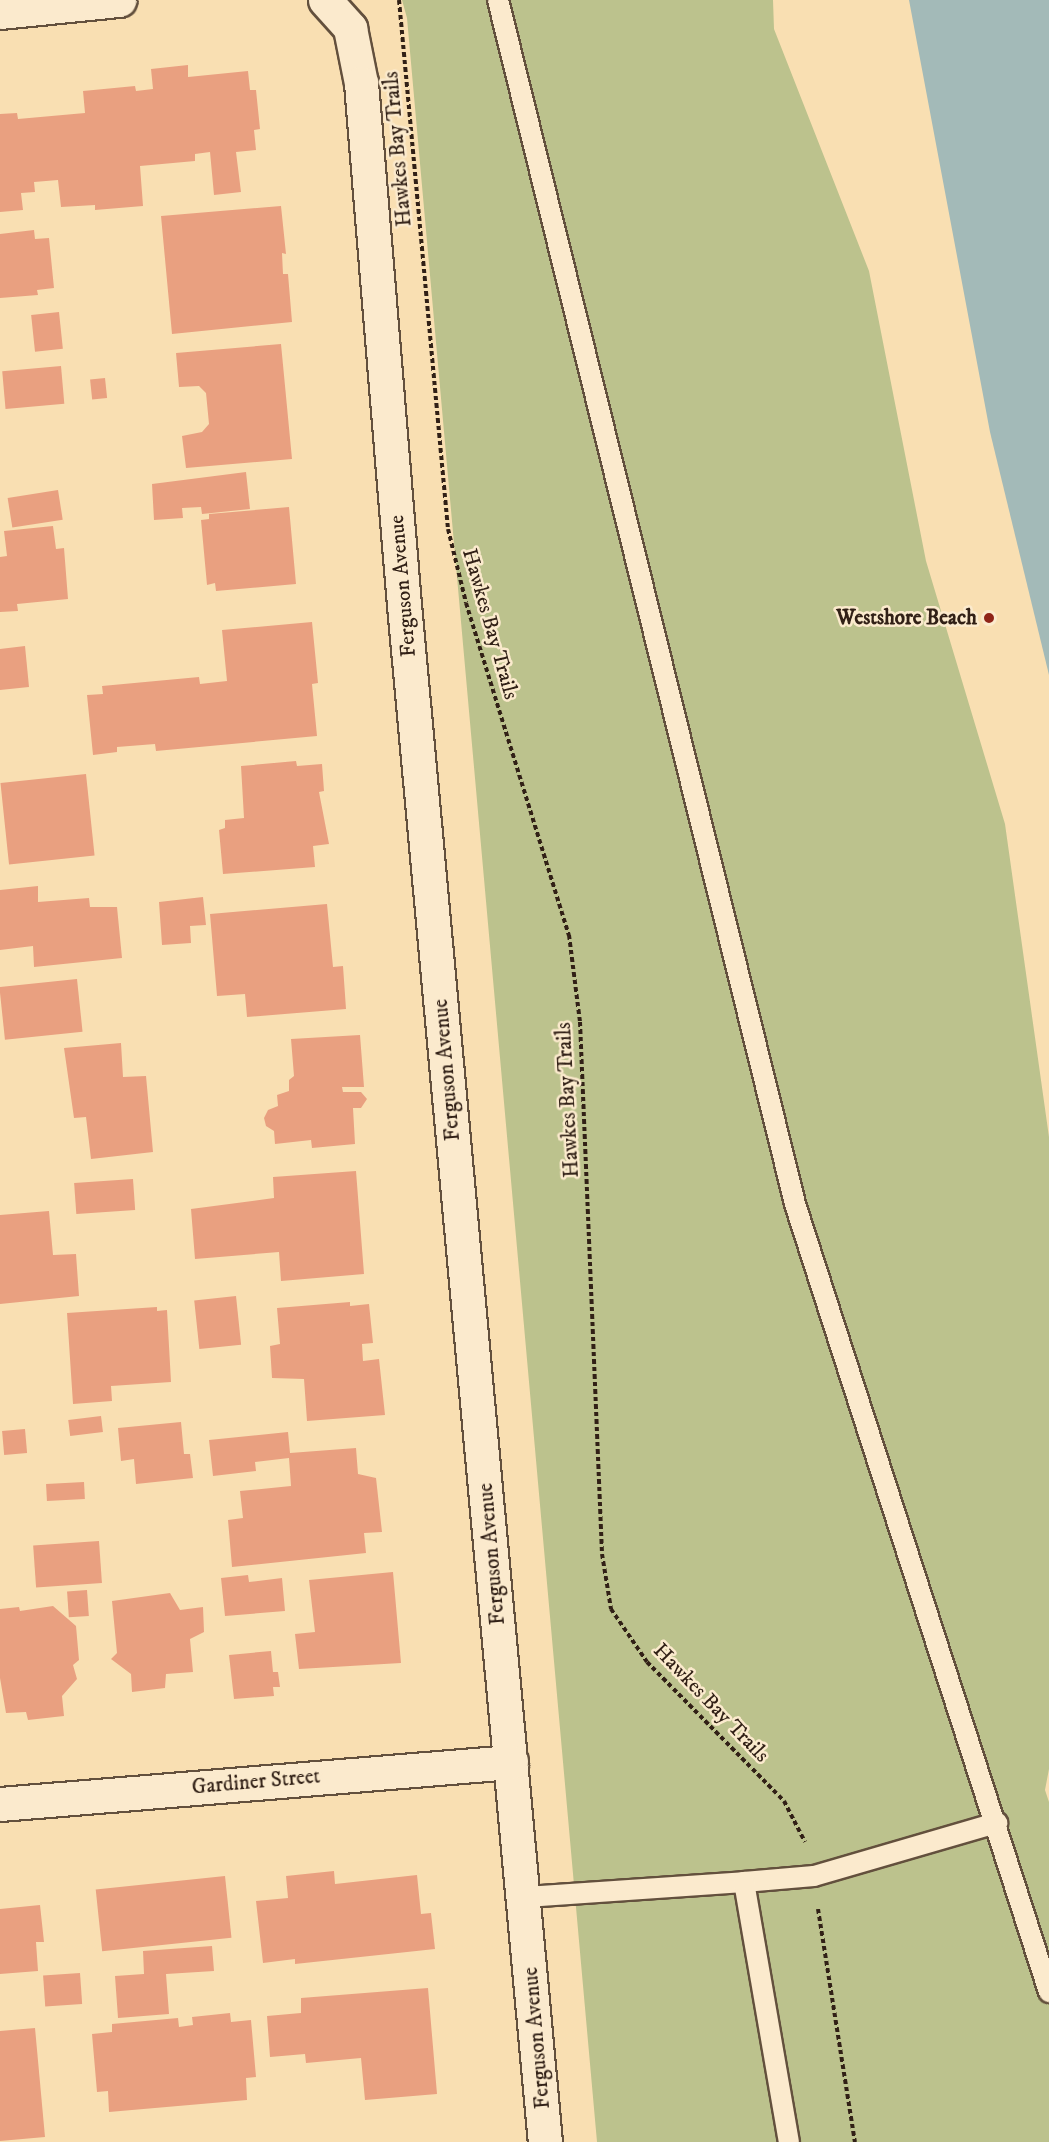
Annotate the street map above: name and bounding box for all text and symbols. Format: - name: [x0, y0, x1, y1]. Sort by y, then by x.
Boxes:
- street label: Hawkes Bay Trails: [379, 70, 417, 228]
- street label: Ferguson Avenue: [384, 514, 422, 658]
- street label: Hawkes Bay Trails: [456, 546, 524, 702]
- place label: Westshore Beach: [836, 605, 977, 631]
- marker: Westshore Beach: [982, 611, 996, 625]
- street label: Ferguson Avenue: [428, 998, 466, 1142]
- street label: Hawkes Bay Trails: [551, 1022, 585, 1178]
- street label: Ferguson Avenue: [473, 1482, 511, 1626]
- street label: Hawkes Bay Trails: [648, 1638, 774, 1768]
- street label: Gardiner Street: [191, 1764, 321, 1800]
- street label: Ferguson Avenue: [518, 1966, 556, 2110]

